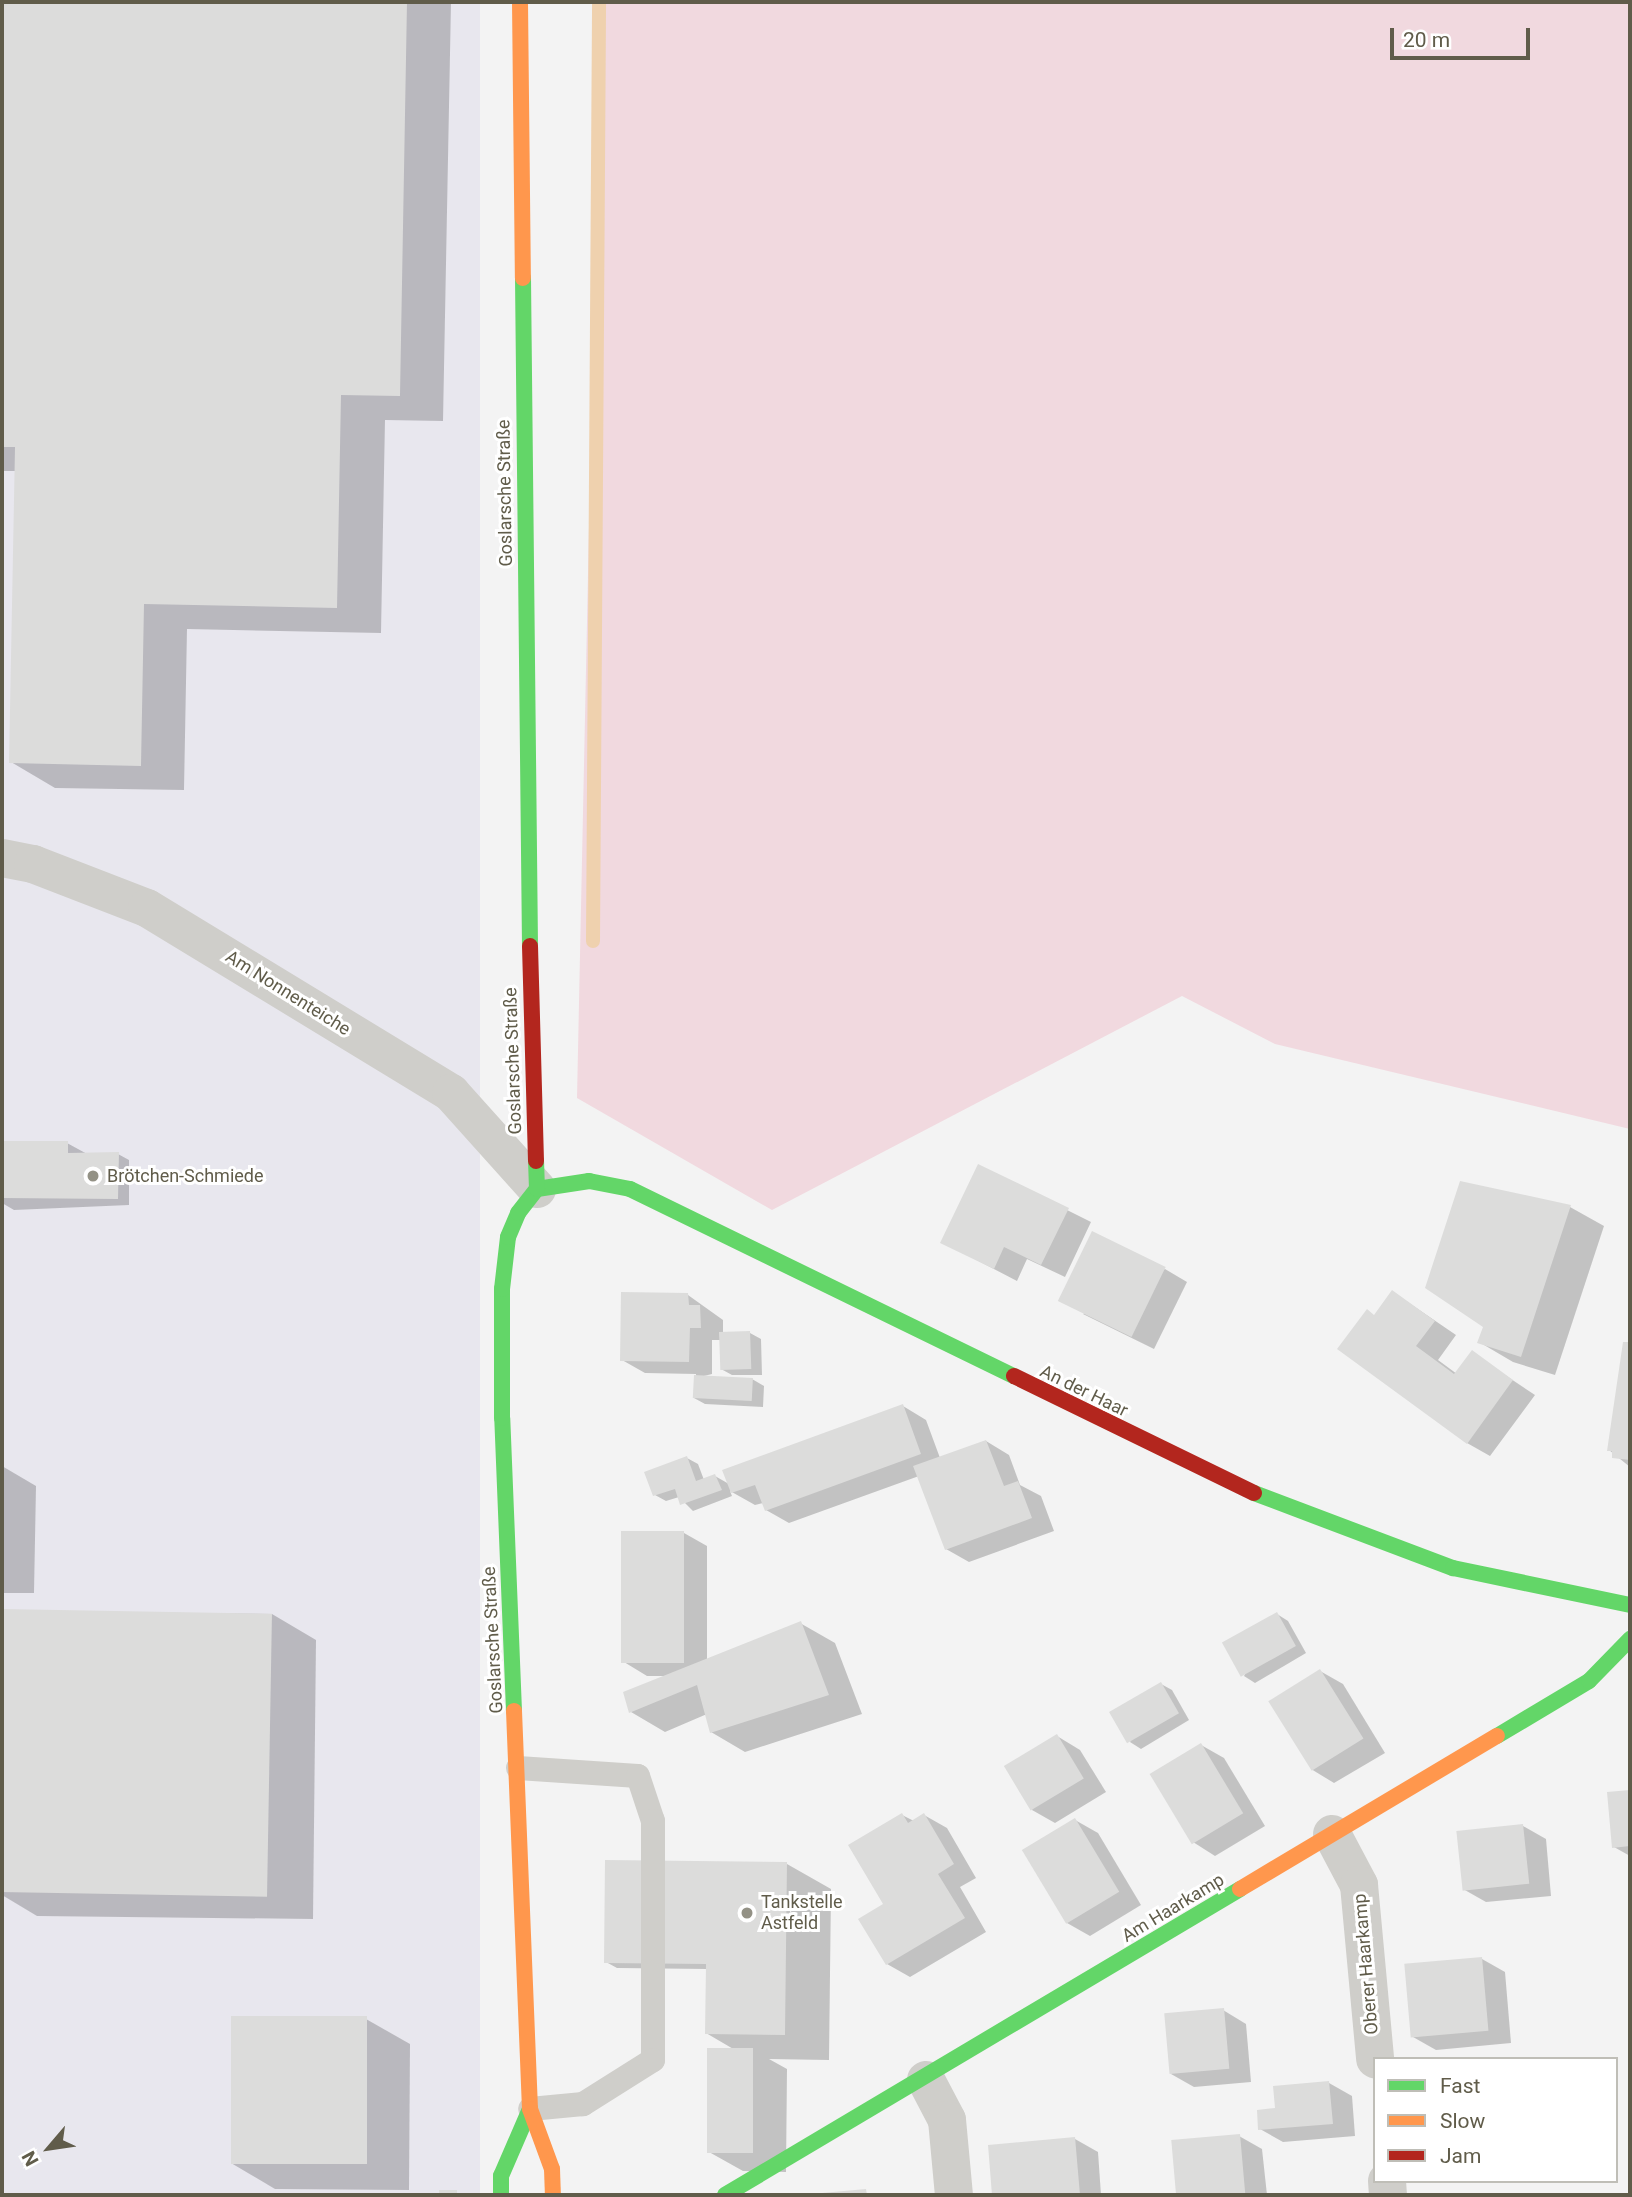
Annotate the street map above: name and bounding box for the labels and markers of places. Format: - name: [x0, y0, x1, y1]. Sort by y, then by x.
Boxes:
- place label: Brötchen-Schmiede: [107, 1165, 264, 1187]
- marker: Brötchen-Schmiede: [85, 1168, 101, 1184]
- place label: Tankstelle Astfeld: [761, 1892, 843, 1934]
- marker: Tankstelle Astfeld: [739, 1905, 755, 1921]

